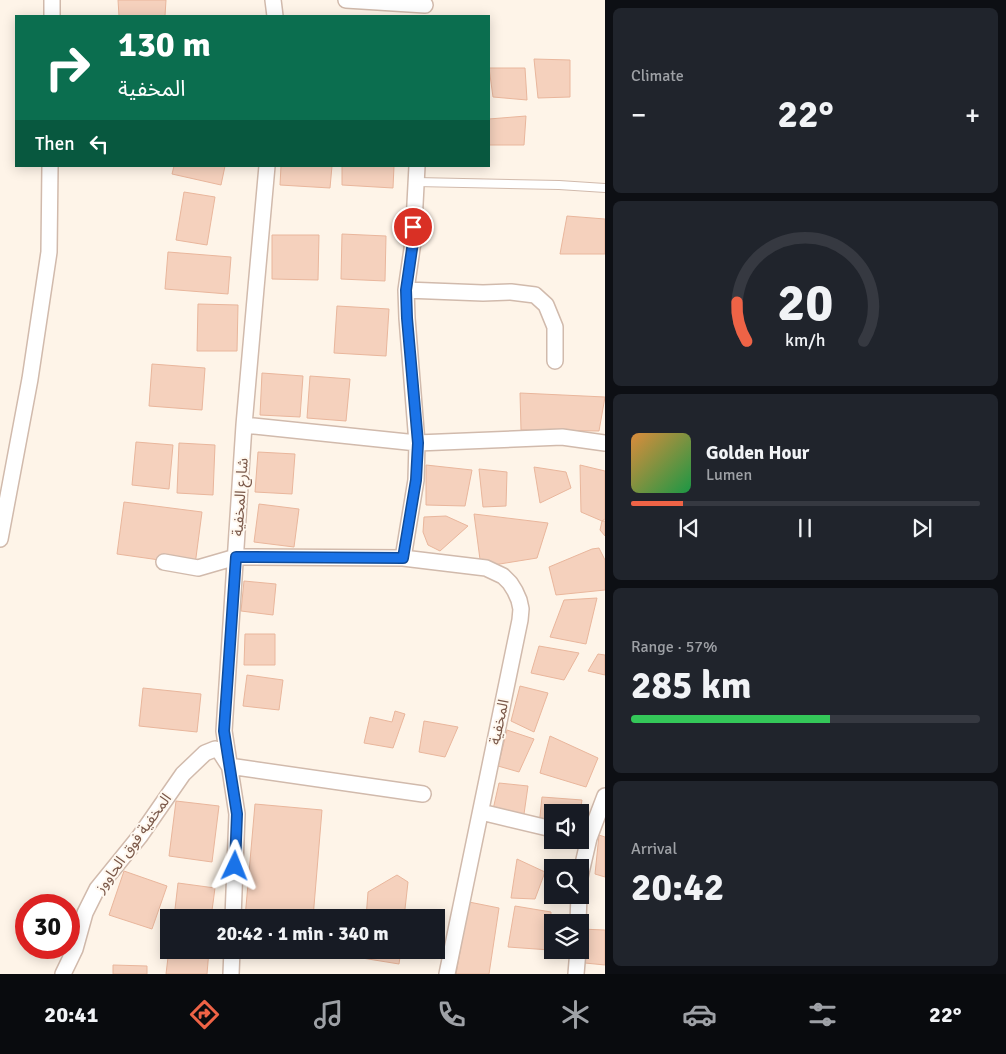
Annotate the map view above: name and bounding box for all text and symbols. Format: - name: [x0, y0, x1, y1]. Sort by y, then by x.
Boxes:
- text: 130 m: [118, 23, 211, 66]
- icon: right: [35, 35, 100, 100]
- text: Climate: [631, 66, 684, 86]
- text: المخفية: [118, 75, 185, 102]
- text: 22°: [777, 91, 834, 138]
- text: −: [631, 98, 646, 132]
- text: +: [965, 98, 980, 132]
- icon: left: [85, 130, 113, 158]
- text: Then: [35, 132, 75, 156]
- pin: [392, 206, 434, 248]
- icon: arrive: [399, 213, 427, 241]
- text: 20: [777, 271, 834, 335]
- text: km/h: [785, 329, 826, 351]
- text: Golden Hour: [706, 441, 809, 465]
- street label: شارع المخفية: [228, 457, 255, 537]
- text: Lumen: [706, 465, 752, 485]
- icon: previous: [675, 514, 703, 542]
- icon: pause: [791, 514, 819, 542]
- icon: next: [908, 514, 936, 542]
- text: Range · 57%: [631, 637, 717, 657]
- text: 285 km: [631, 662, 752, 709]
- street label: المخفية: [485, 698, 513, 746]
- street label: المخفية فوق الحاووز: [90, 790, 175, 897]
- map controls: [544, 804, 589, 959]
- button: sound: [544, 804, 589, 849]
- position arrow: [208, 839, 260, 891]
- text: Arrival: [631, 839, 677, 859]
- button: search: [544, 859, 589, 904]
- text: 20:42: [631, 864, 724, 911]
- speed limit sign: 30: [15, 894, 80, 959]
- button: layers: [544, 914, 589, 959]
- text: 20:42 · 1 min · 340 m: [216, 922, 389, 946]
- icon: directions: [187, 997, 222, 1032]
- icon: music: [311, 997, 346, 1032]
- icon: phone: [434, 997, 469, 1032]
- icon: climate: [558, 997, 593, 1032]
- icon: car: [682, 997, 717, 1032]
- icon: filters: [805, 997, 840, 1032]
- text: 20:41: [44, 1001, 98, 1028]
- text: 22°: [929, 1001, 962, 1028]

